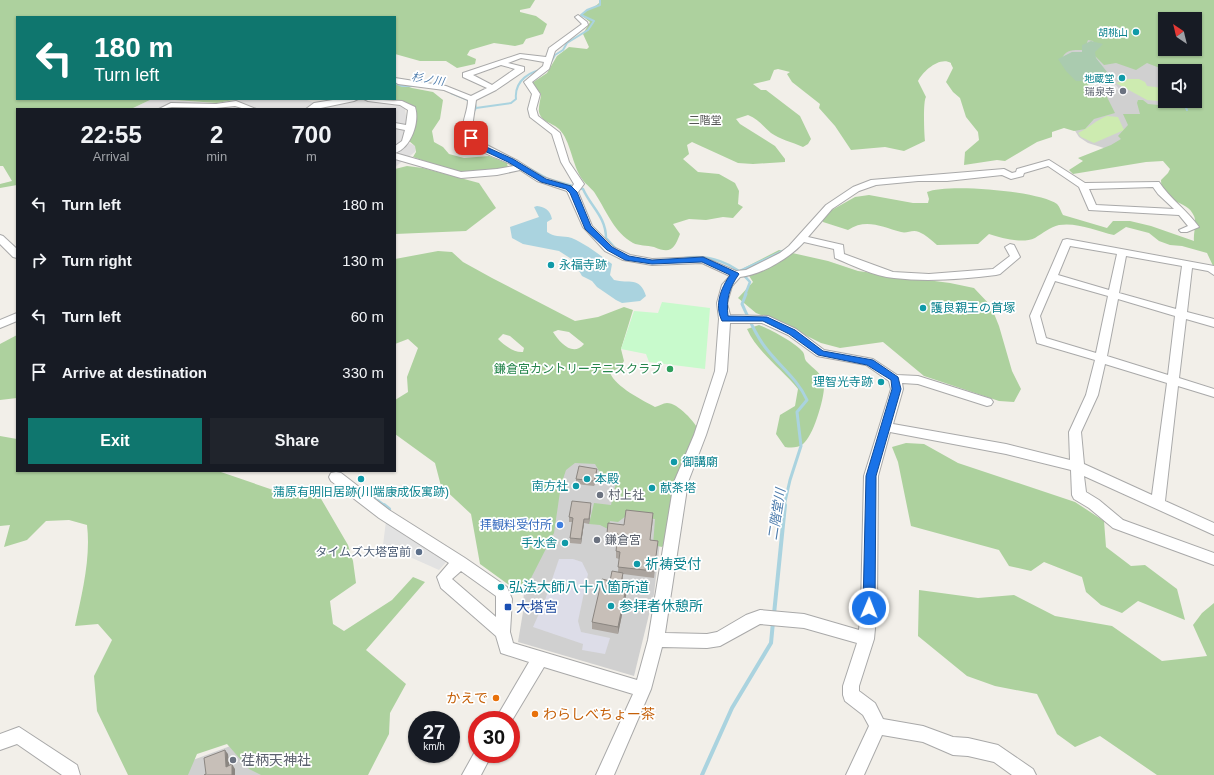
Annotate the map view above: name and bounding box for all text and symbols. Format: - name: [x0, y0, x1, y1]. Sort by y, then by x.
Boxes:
- north arrow: [1158, 12, 1202, 56]
- map controls: [1158, 12, 1202, 108]
- place label: 胡桃山: [1098, 27, 1128, 38]
- marker: 胡桃山: [1131, 27, 1141, 37]
- icon: left: [28, 32, 80, 84]
- text: 180 m: [94, 32, 173, 63]
- button: sound: [1158, 64, 1202, 108]
- text: Turn left: [94, 65, 159, 85]
- water label: 杉ノ川: [411, 70, 446, 88]
- place label: 地蔵堂: [1084, 73, 1114, 84]
- marker: 地蔵堂: [1117, 73, 1127, 83]
- place label: 瑞泉寺: [1085, 86, 1115, 97]
- marker: 瑞泉寺: [1118, 86, 1128, 96]
- district label: 二階堂: [689, 114, 722, 126]
- text: 22:55: [80, 121, 142, 148]
- text: 2: [210, 121, 223, 148]
- text: 700: [292, 121, 332, 148]
- pin: [454, 121, 488, 155]
- icon: arrive: [460, 127, 482, 149]
- text: Arrival: [93, 149, 130, 164]
- text: min: [206, 149, 227, 164]
- text: m: [306, 149, 317, 164]
- icon: left: [28, 193, 50, 215]
- text: Turn left: [62, 196, 121, 213]
- text: 180 m: [342, 196, 384, 213]
- icon: right: [28, 249, 50, 271]
- text: Turn right: [62, 252, 132, 269]
- text: 130 m: [342, 252, 384, 269]
- place label: 永福寺跡: [559, 258, 607, 272]
- marker: 永福寺跡: [546, 260, 556, 270]
- place label: 護良親王の首塚: [931, 301, 1015, 315]
- marker: 護良親王の首塚: [918, 303, 928, 313]
- icon: left: [28, 305, 50, 327]
- text: Turn left: [62, 308, 121, 325]
- text: 60 m: [351, 308, 384, 325]
- icon: arrive: [28, 361, 50, 383]
- place label: 鎌倉宮カントリーテニスクラブ: [494, 362, 662, 376]
- text: Arrive at destination: [62, 364, 207, 381]
- text: 330 m: [342, 364, 384, 381]
- marker: 鎌倉宮カントリーテニスクラブ: [665, 364, 675, 374]
- place label: 理智光寺跡: [813, 375, 873, 389]
- marker: 理智光寺跡: [876, 377, 886, 387]
- button: Exit: [28, 418, 202, 464]
- button: Share: [210, 418, 384, 464]
- place label: 御講廟: [682, 455, 718, 469]
- marker: 御講廟: [669, 457, 679, 467]
- place label: 本殿: [595, 472, 619, 486]
- marker: 蒲原有明旧居跡(川端康成仮寓跡): [356, 474, 366, 484]
- marker: 本殿: [582, 474, 592, 484]
- place label: 南方社: [532, 479, 568, 493]
- marker: 南方社: [571, 481, 581, 491]
- place label: 献茶塔: [660, 481, 696, 495]
- marker: 献茶塔: [647, 483, 657, 493]
- place label: 蒲原有明旧居跡(川端康成仮寓跡): [273, 485, 449, 499]
- water label: 二階堂川: [765, 485, 788, 541]
- place label: 村上社: [608, 488, 644, 502]
- marker: 村上社: [595, 490, 605, 500]
- place label: 拝観料受付所: [480, 518, 552, 532]
- marker: 拝観料受付所: [555, 520, 565, 530]
- place label: 鎌倉宮: [605, 533, 641, 547]
- marker: 鎌倉宮: [592, 535, 602, 545]
- place label: 手水舎: [521, 536, 557, 550]
- marker: 手水舎: [560, 538, 570, 548]
- place label: タイムズ大塔宮前: [315, 545, 411, 559]
- marker: タイムズ大塔宮前: [414, 547, 424, 557]
- place label: 祈祷受付: [645, 556, 701, 572]
- marker: 祈祷受付: [632, 559, 642, 569]
- place label: 弘法大師八十八箇所道: [509, 579, 649, 595]
- marker: 弘法大師八十八箇所道: [496, 582, 506, 592]
- position arrow: [848, 587, 890, 629]
- place label: 参拝者休憩所: [619, 598, 703, 614]
- place label: 大塔宮: [516, 599, 558, 615]
- marker: 参拝者休憩所: [606, 601, 616, 611]
- marker: 大塔宮: [503, 602, 513, 612]
- place label: かえで: [446, 690, 488, 706]
- marker: かえで: [491, 693, 501, 703]
- place label: わらしべちょー茶: [543, 706, 655, 722]
- marker: わらしべちょー茶: [530, 709, 540, 719]
- speed limit sign: 30: [468, 711, 520, 763]
- text: 27: [423, 721, 445, 743]
- text: km/h: [423, 741, 445, 752]
- place label: 荏柄天神社: [241, 752, 311, 768]
- marker: 荏柄天神社: [228, 755, 238, 765]

